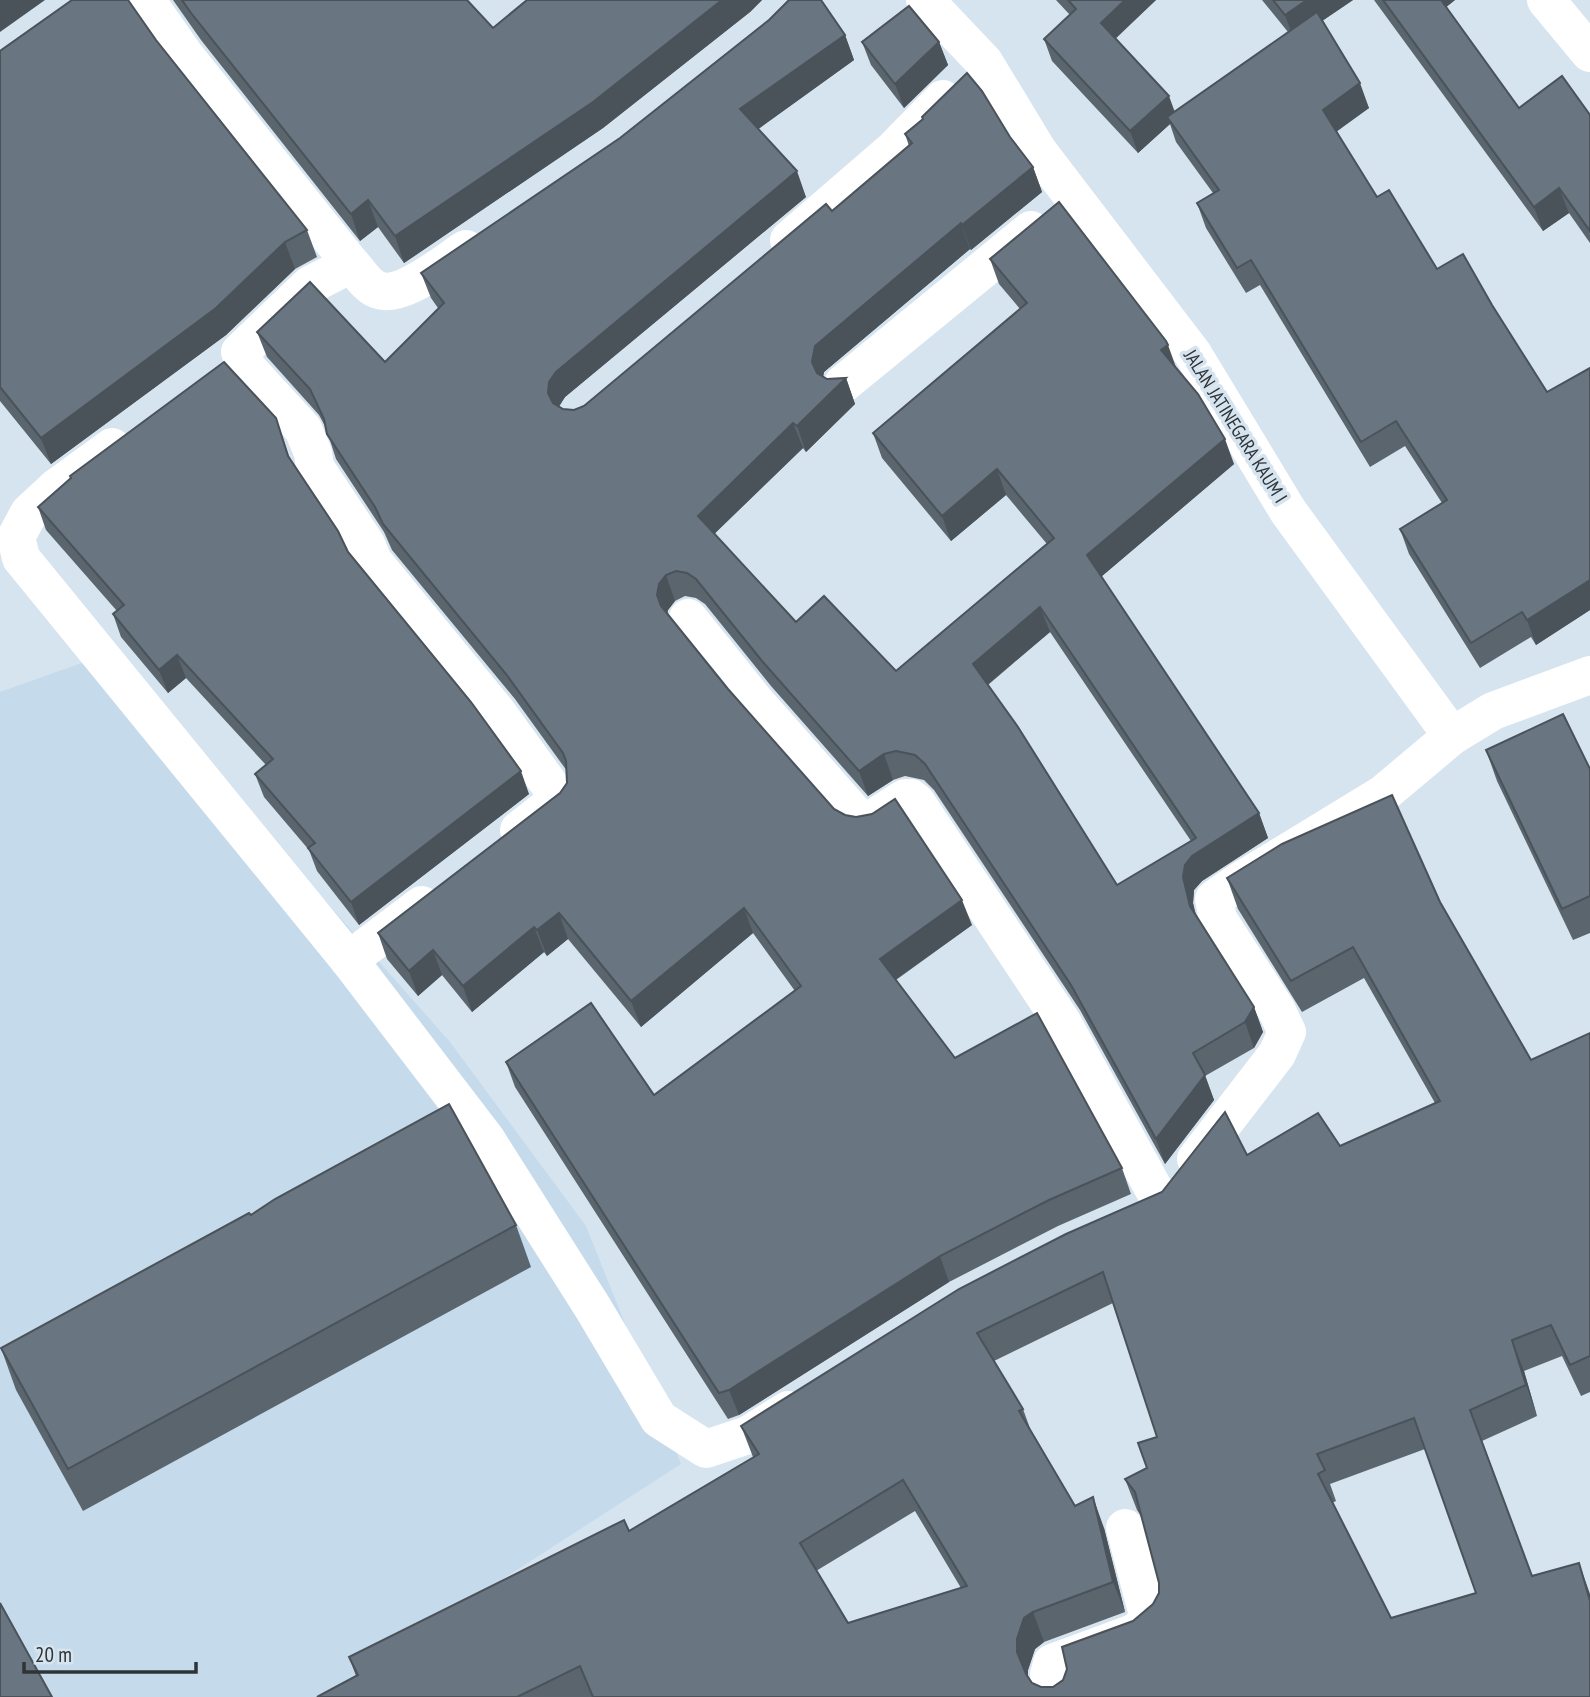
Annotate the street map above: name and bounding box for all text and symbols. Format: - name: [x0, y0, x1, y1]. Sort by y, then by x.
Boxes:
- street label: JALAN JATINEGARA KAUM I: [1179, 344, 1293, 507]
- scale bar: [24, 1630, 196, 1674]
- text: 20 m: [35, 1641, 72, 1668]

